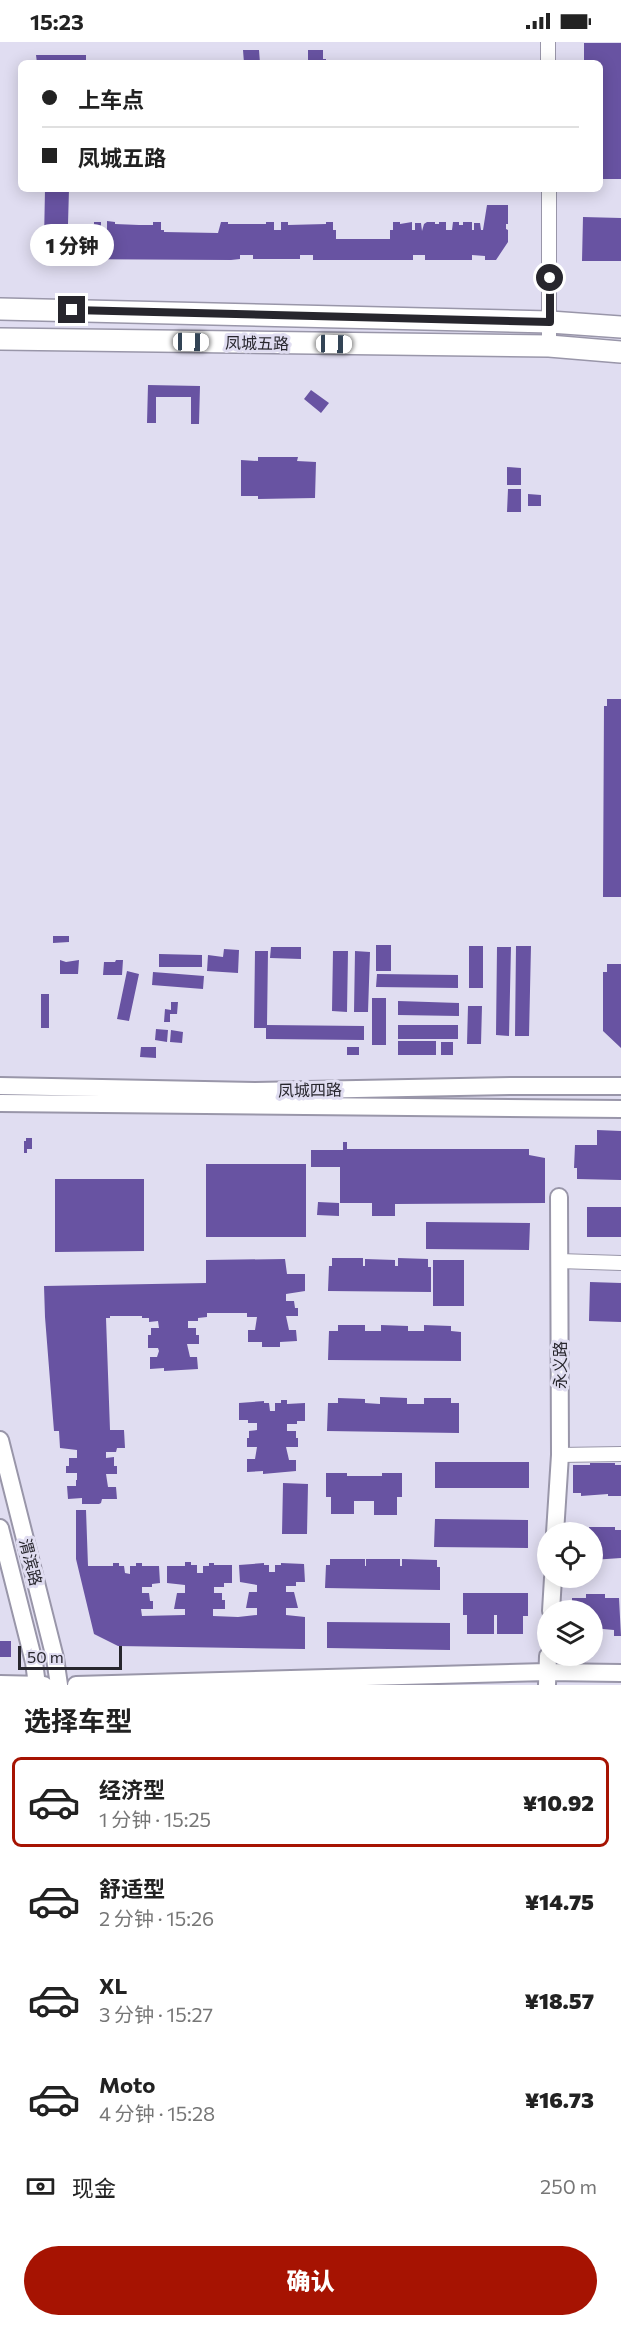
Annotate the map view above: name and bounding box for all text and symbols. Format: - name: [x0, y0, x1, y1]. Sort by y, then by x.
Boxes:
- text: 15:23: [30, 8, 84, 35]
- text: 上车点: [78, 86, 144, 113]
- text: 凤城五路: [78, 144, 166, 171]
- callout: 1 分钟: [30, 223, 114, 265]
- text: 1 分钟: [45, 233, 99, 257]
- route start: [536, 264, 563, 291]
- route end: [58, 296, 85, 323]
- street label: 凤城五路: [225, 332, 289, 353]
- car: [173, 333, 209, 351]
- car: [316, 335, 352, 353]
- street label: 凤城四路: [278, 1079, 342, 1100]
- street label: 永义路: [550, 1341, 569, 1389]
- map controls: [537, 1522, 603, 1666]
- button: locate: [537, 1522, 603, 1588]
- street label: 渭滨路: [16, 1536, 47, 1587]
- button: layers: [537, 1600, 603, 1666]
- scale bar: [18, 1643, 122, 1670]
- text: 50 m: [27, 1647, 64, 1666]
- text: 选择车型: [24, 1704, 132, 1737]
- icon: car: [27, 1775, 81, 1829]
- text: 经济型: [99, 1776, 165, 1803]
- text: ¥10.92: [523, 1789, 594, 1816]
- text: 1 分钟 · 15:25: [99, 1807, 211, 1831]
- icon: car: [27, 1874, 81, 1928]
- text: 舒适型: [99, 1875, 165, 1902]
- text: ¥14.75: [525, 1888, 594, 1915]
- text: 2 分钟 · 15:26: [99, 1906, 214, 1930]
- text: XL: [99, 1972, 127, 1999]
- icon: car: [27, 1973, 81, 2027]
- text: ¥18.57: [524, 1987, 594, 2014]
- text: 3 分钟 · 15:27: [99, 2002, 213, 2026]
- text: Moto: [99, 2071, 155, 2098]
- icon: car: [27, 2072, 81, 2126]
- text: ¥16.73: [525, 2086, 594, 2113]
- text: 4 分钟 · 15:28: [99, 2101, 215, 2125]
- icon: cash: [24, 2170, 57, 2203]
- text: 现金: [72, 2174, 116, 2201]
- text: 250 m: [540, 2174, 597, 2198]
- button: 确认: [24, 2246, 597, 2315]

